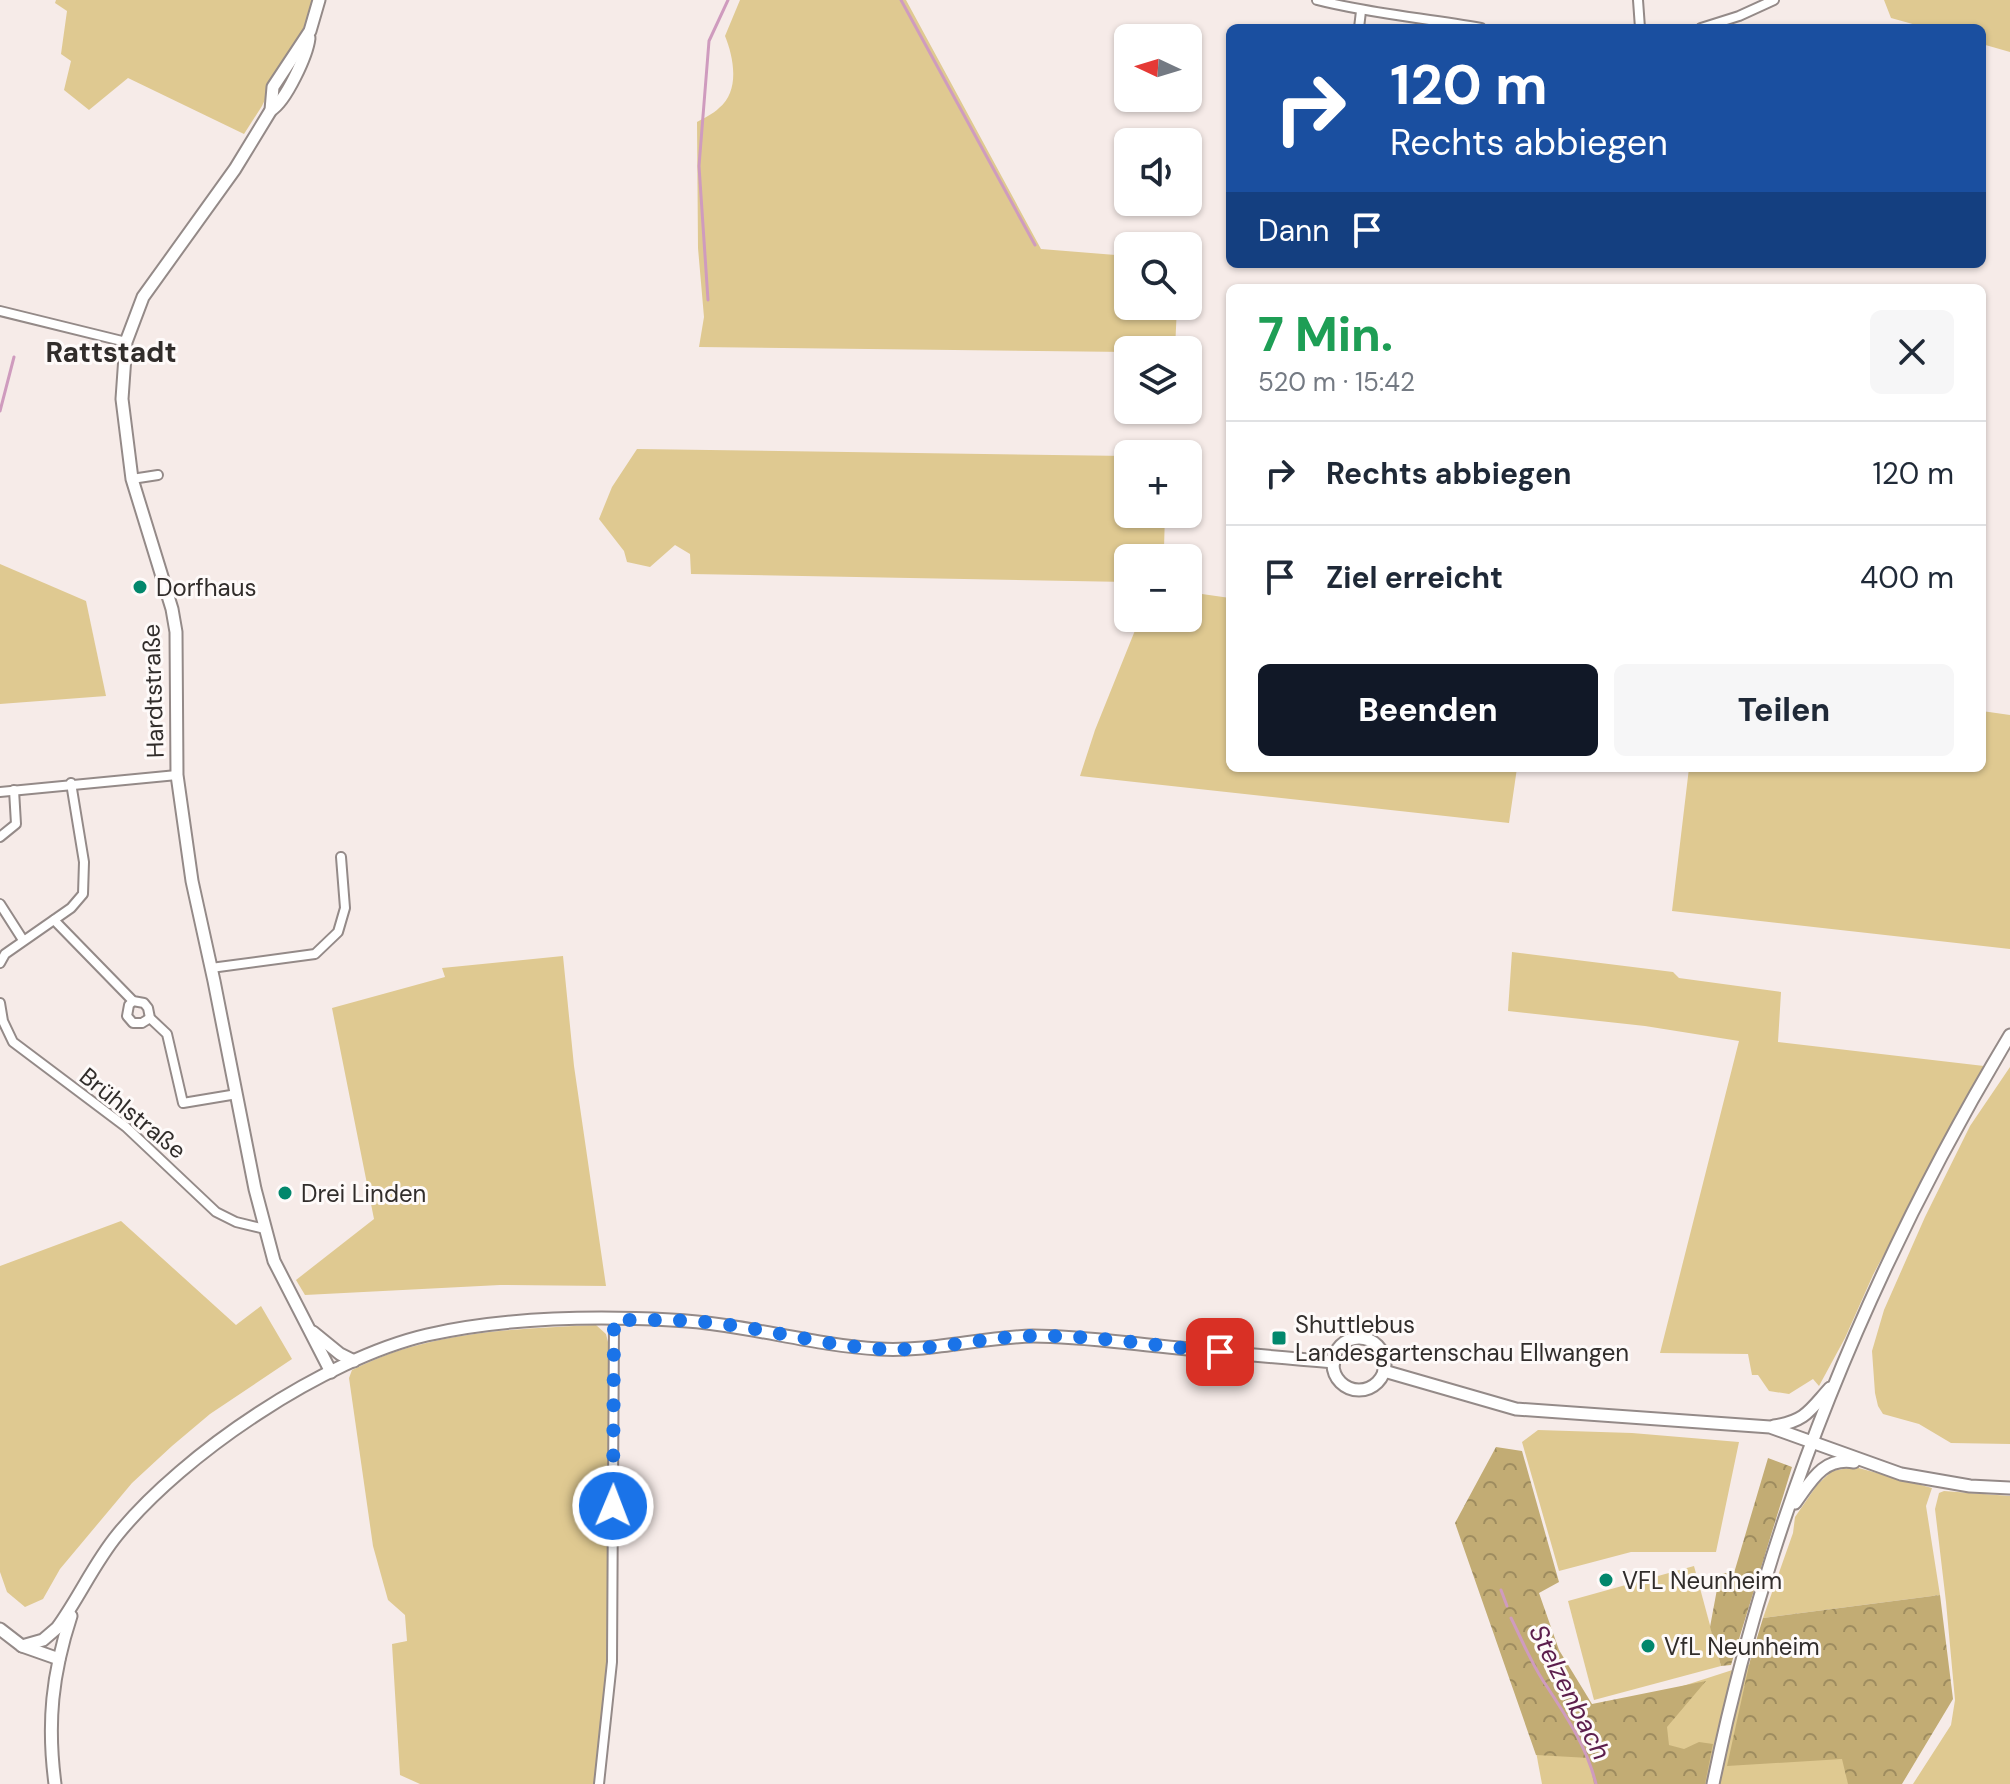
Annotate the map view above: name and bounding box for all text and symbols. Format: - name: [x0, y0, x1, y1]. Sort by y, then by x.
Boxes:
- north arrow: [1114, 24, 1202, 112]
- map controls: [1114, 24, 1202, 632]
- text: 120 m: [1390, 48, 1548, 121]
- icon: right: [1258, 56, 1362, 160]
- text: Rechts abbiegen: [1390, 119, 1668, 166]
- button: sound: [1114, 128, 1202, 216]
- icon: arrive: [1345, 208, 1389, 252]
- text: Dann: [1258, 211, 1329, 250]
- button: search: [1114, 232, 1202, 320]
- text: 7 Min.: [1258, 303, 1393, 366]
- button: close: [1870, 310, 1954, 394]
- district label: Rattstadt: [45, 334, 177, 371]
- button: layers: [1114, 336, 1202, 424]
- text: 520 m · 15:42: [1258, 365, 1415, 399]
- button: +: [1114, 440, 1202, 528]
- icon: right: [1258, 451, 1302, 495]
- text: Rechts abbiegen: [1326, 454, 1571, 493]
- text: 120 m: [1872, 454, 1954, 493]
- button: −: [1114, 544, 1202, 632]
- icon: arrive: [1258, 555, 1302, 599]
- text: Ziel erreicht: [1326, 558, 1503, 597]
- text: 400 m: [1860, 558, 1954, 597]
- place label: Dorfhaus: [156, 572, 256, 603]
- marker: Dorfhaus: [131, 578, 149, 596]
- street label: Hardtstraße: [135, 623, 171, 759]
- button: Beenden: [1258, 664, 1598, 756]
- button: Teilen: [1614, 664, 1954, 756]
- street label: Brühlstraße: [73, 1061, 193, 1165]
- place label: Drei Linden: [301, 1178, 426, 1209]
- marker: Drei Linden: [276, 1184, 294, 1202]
- place label: Shuttlebus Landesgartenschau Ellwangen: [1295, 1309, 1629, 1368]
- pin: [1186, 1318, 1254, 1386]
- marker: Shuttlebus Landesgartenschau Ellwangen: [1270, 1329, 1288, 1347]
- icon: arrive: [1198, 1330, 1242, 1374]
- position arrow: [571, 1464, 655, 1548]
- place label: VFL Neunheim: [1622, 1565, 1782, 1596]
- marker: VFL Neunheim: [1597, 1571, 1615, 1589]
- water label: Stelzenbach: [1521, 1618, 1619, 1766]
- place label: VfL Neunheim: [1664, 1631, 1820, 1662]
- marker: VfL Neunheim: [1639, 1637, 1657, 1655]

